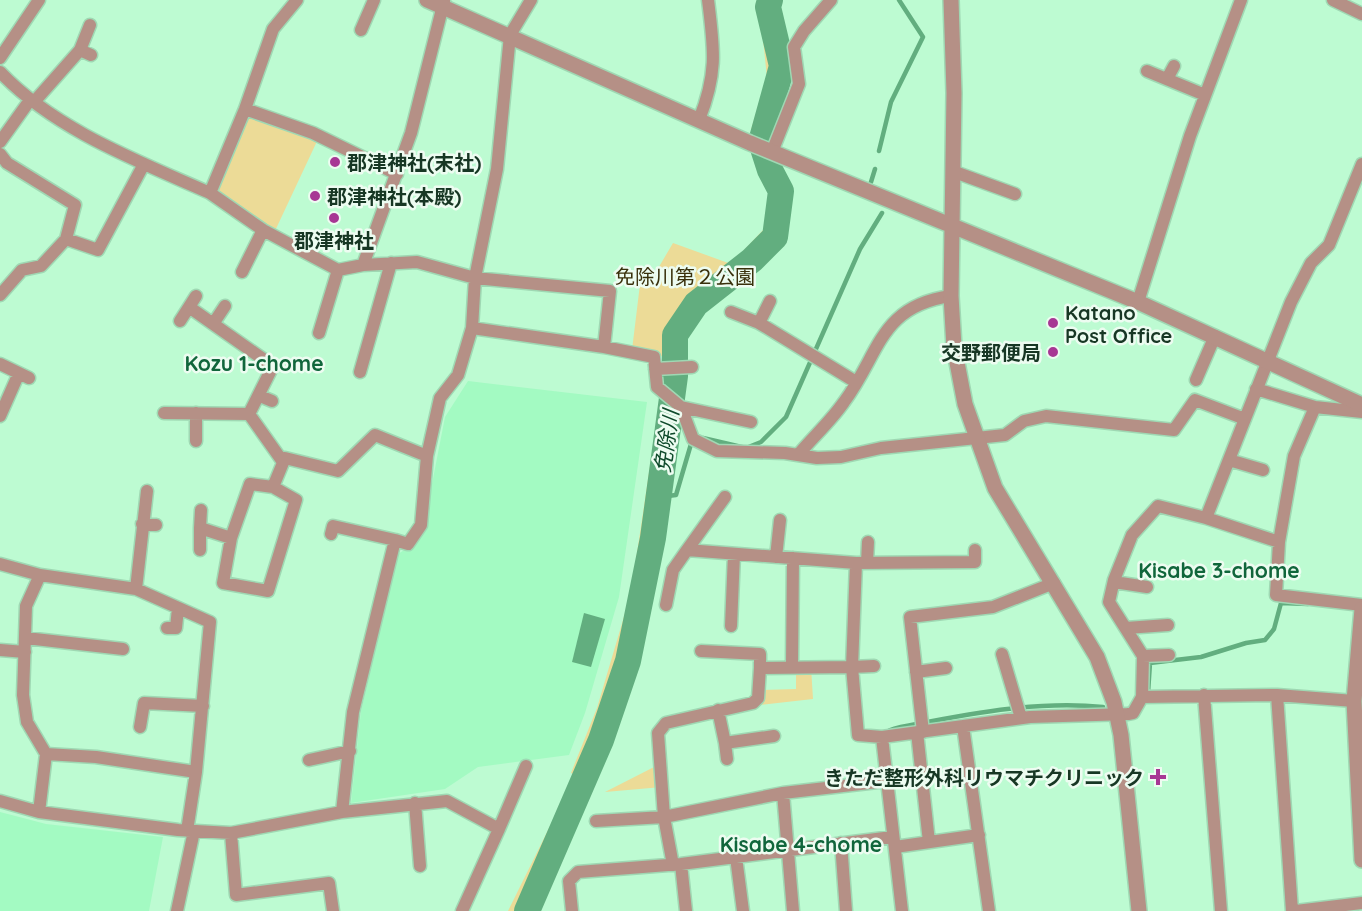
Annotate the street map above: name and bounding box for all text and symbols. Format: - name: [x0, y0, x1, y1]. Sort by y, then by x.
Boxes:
- place label: 郡津神社(末社): [347, 150, 481, 175]
- marker: 郡津神社(末社): [328, 155, 342, 169]
- place label: 郡津神社(本殿): [327, 184, 461, 209]
- marker: 郡津神社(本殿): [308, 189, 322, 203]
- marker: 郡津神社: [327, 211, 341, 225]
- place label: 郡津神社: [294, 228, 374, 253]
- park label: 免除川第２公園: [615, 264, 755, 289]
- place label: Katano Post Office: [1065, 300, 1172, 348]
- marker: Katano Post Office: [1046, 316, 1060, 330]
- place label: 交野郵便局: [941, 340, 1041, 365]
- marker: 交野郵便局: [1046, 345, 1060, 359]
- district label: Kozu 1-chome: [184, 350, 324, 376]
- water label: 免除川: [649, 406, 684, 474]
- district label: Kisabe 3-chome: [1138, 557, 1300, 583]
- place label: きただ整形外科リウマチクリニック: [824, 765, 1144, 790]
- marker: きただ整形外科リウマチクリニック: [1149, 768, 1167, 786]
- district label: Kisabe 4-chome: [720, 831, 882, 857]

